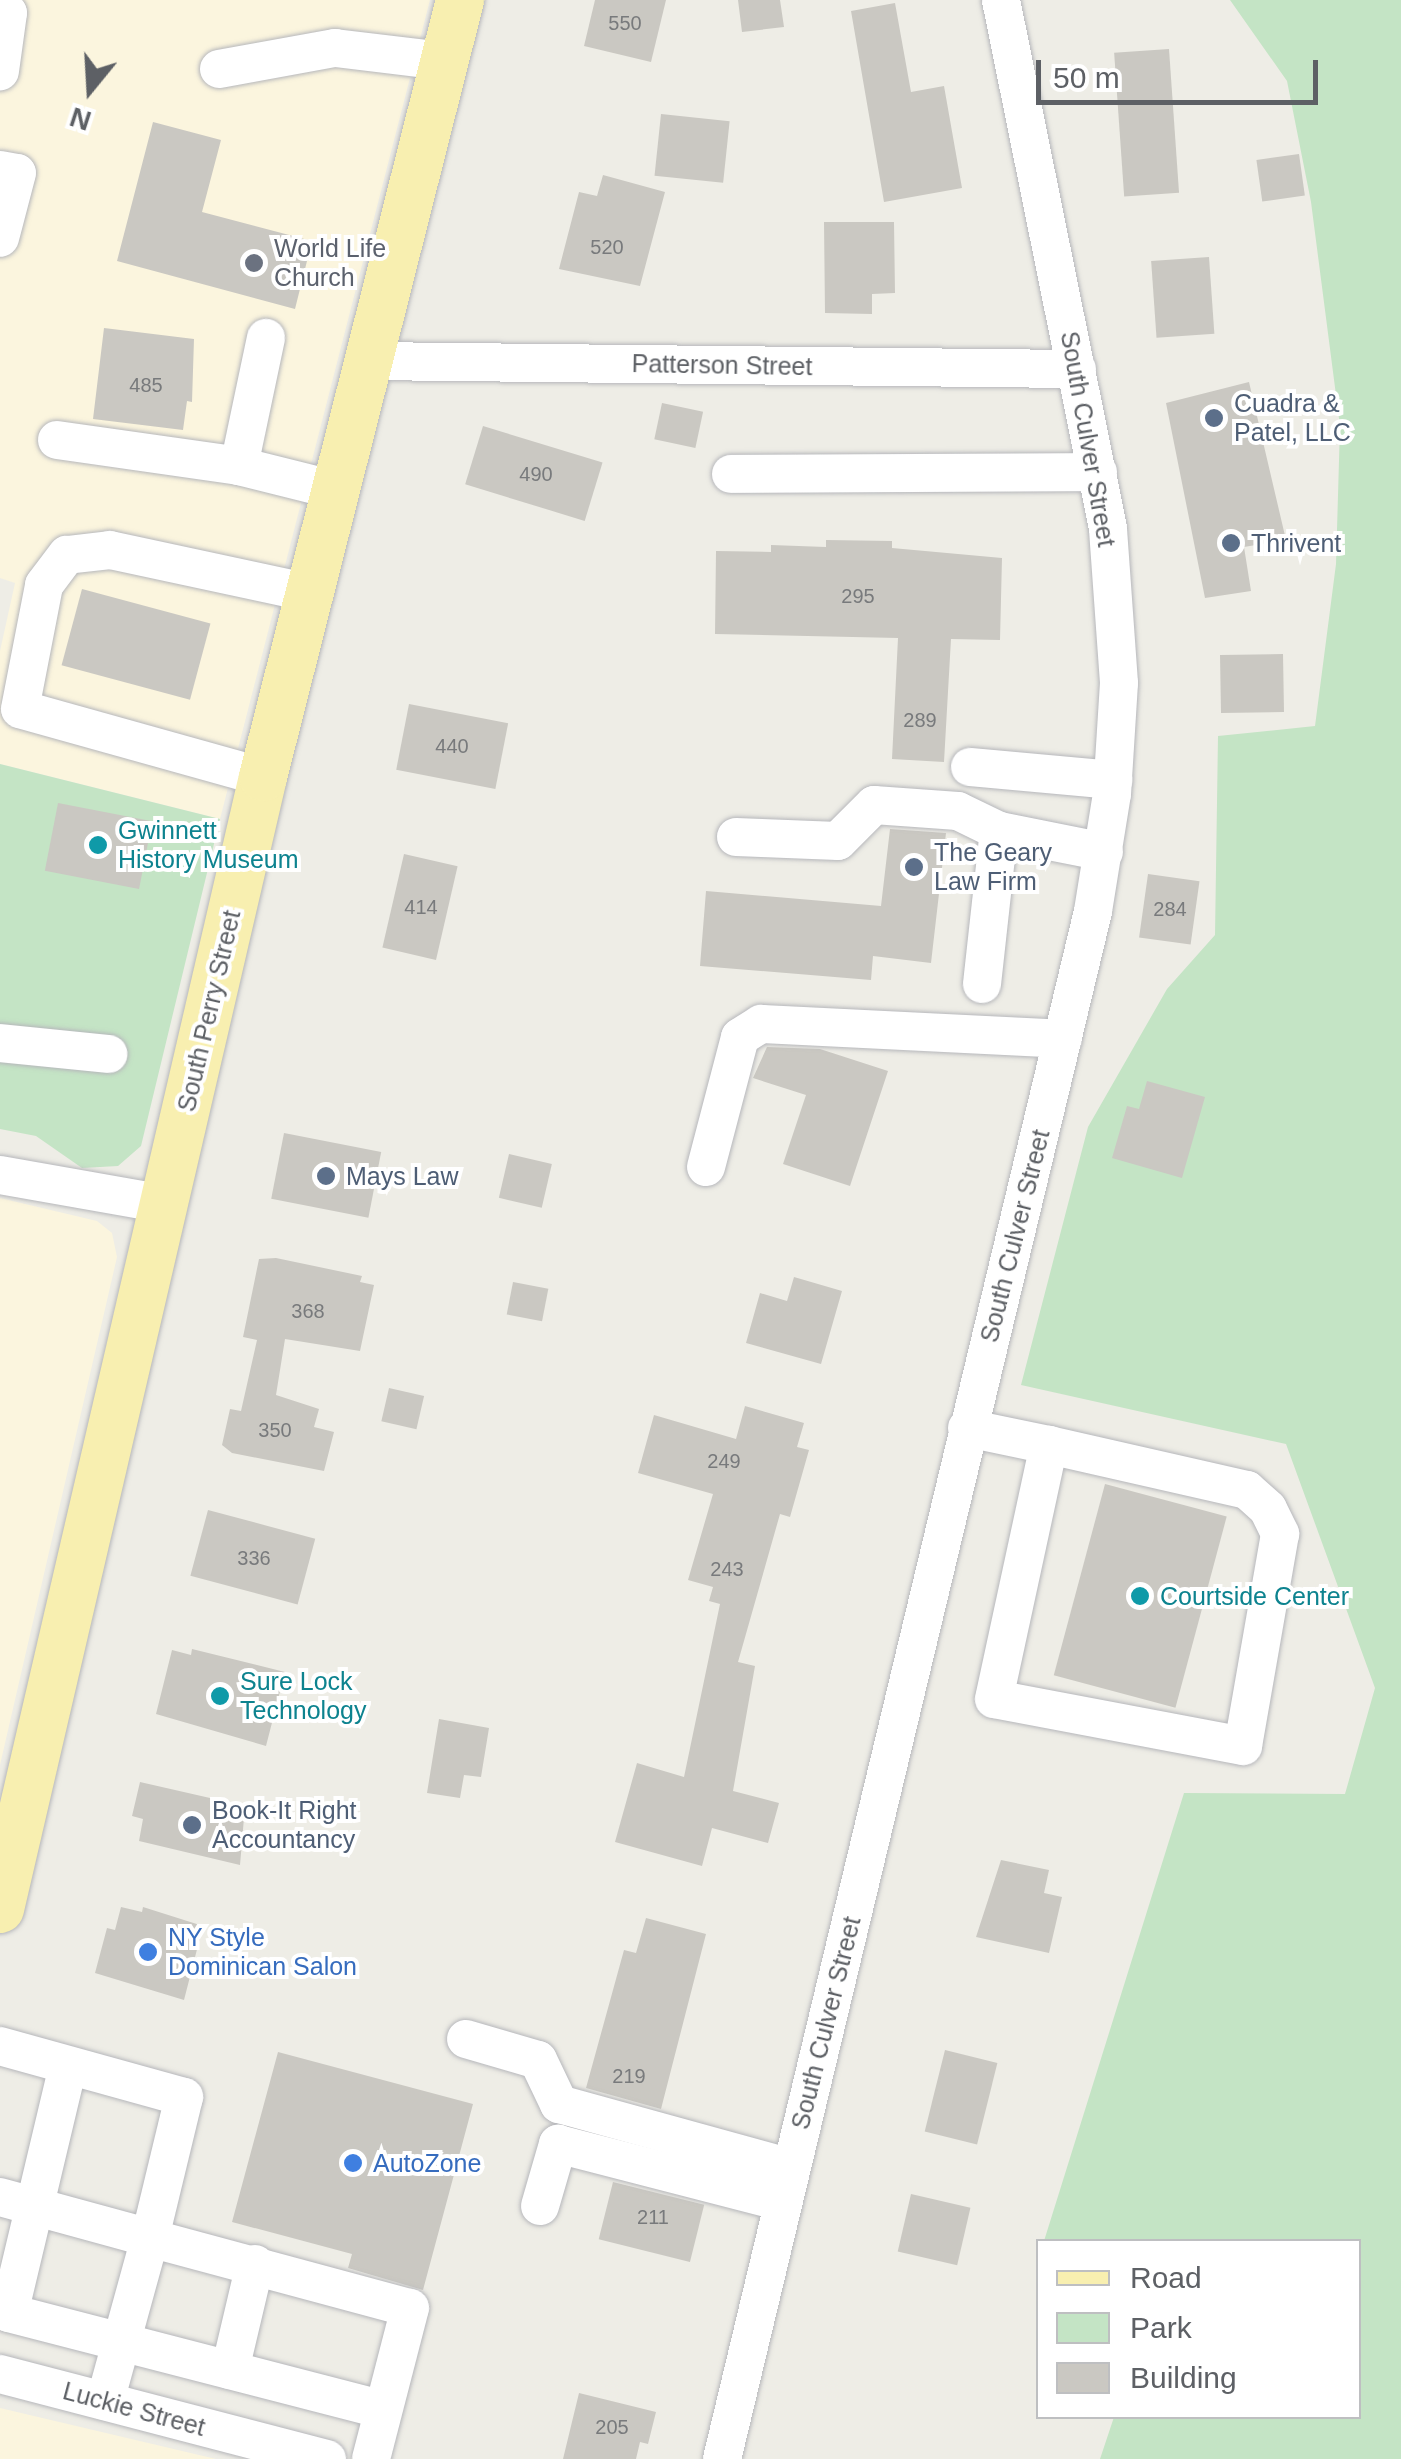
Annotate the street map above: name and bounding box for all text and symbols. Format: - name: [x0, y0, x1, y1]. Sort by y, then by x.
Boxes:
- house number: 550: [608, 11, 642, 35]
- north arrow: [40, 40, 140, 140]
- scale bar: [1041, 40, 1324, 102]
- text: 50 m: [1053, 61, 1120, 94]
- text: N: [66, 101, 95, 137]
- place label: World Life Church: [274, 234, 386, 293]
- house number: 520: [590, 235, 624, 259]
- marker: World Life Church: [243, 252, 265, 274]
- street label: South Culver Street: [1054, 329, 1122, 549]
- street label: Patterson Street: [631, 348, 813, 382]
- house number: 485: [129, 373, 163, 397]
- place label: Cuadra & Patel, LLC: [1234, 389, 1351, 448]
- marker: Cuadra & Patel, LLC: [1203, 407, 1225, 429]
- house number: 490: [519, 462, 553, 486]
- place label: Thrivent: [1251, 528, 1341, 558]
- marker: Thrivent: [1220, 532, 1242, 554]
- house number: 295: [841, 584, 875, 608]
- house number: 289: [903, 708, 937, 732]
- house number: 440: [435, 734, 469, 758]
- place label: Gwinnett History Museum: [118, 816, 299, 875]
- marker: Gwinnett History Museum: [87, 834, 109, 856]
- place label: The Geary Law Firm: [934, 838, 1052, 897]
- marker: The Geary Law Firm: [903, 856, 925, 878]
- house number: 414: [404, 895, 438, 919]
- house number: 284: [1153, 897, 1187, 921]
- street label: South Perry Street: [171, 907, 247, 1115]
- street label: South Culver Street: [974, 1127, 1056, 1345]
- place label: Mays Law: [346, 1161, 459, 1191]
- marker: Mays Law: [315, 1165, 337, 1187]
- house number: 368: [291, 1299, 325, 1323]
- house number: 350: [258, 1418, 292, 1442]
- house number: 249: [707, 1449, 741, 1473]
- house number: 336: [237, 1546, 271, 1570]
- house number: 243: [710, 1557, 744, 1581]
- place label: Courtside Center: [1160, 1581, 1349, 1611]
- marker: Courtside Center: [1129, 1585, 1151, 1607]
- place label: Sure Lock Technology: [240, 1667, 366, 1726]
- marker: Sure Lock Technology: [209, 1685, 231, 1707]
- place label: Book-It Right Accountancy: [212, 1796, 357, 1855]
- marker: Book-It Right Accountancy: [181, 1814, 203, 1836]
- street label: South Culver Street: [785, 1914, 867, 2132]
- place label: NY Style Dominican Salon: [168, 1923, 357, 1982]
- marker: NY Style Dominican Salon: [137, 1941, 159, 1963]
- house number: 219: [612, 2064, 646, 2088]
- place label: AutoZone: [373, 2148, 481, 2178]
- marker: AutoZone: [342, 2152, 364, 2174]
- house number: 211: [637, 2205, 669, 2229]
- legend: [1036, 2239, 1361, 2419]
- text: Road: [1130, 2261, 1202, 2294]
- text: Park: [1130, 2311, 1192, 2344]
- text: Building: [1130, 2361, 1237, 2394]
- street label: Luckie Street: [60, 2376, 208, 2442]
- house number: 205: [595, 2415, 629, 2439]

